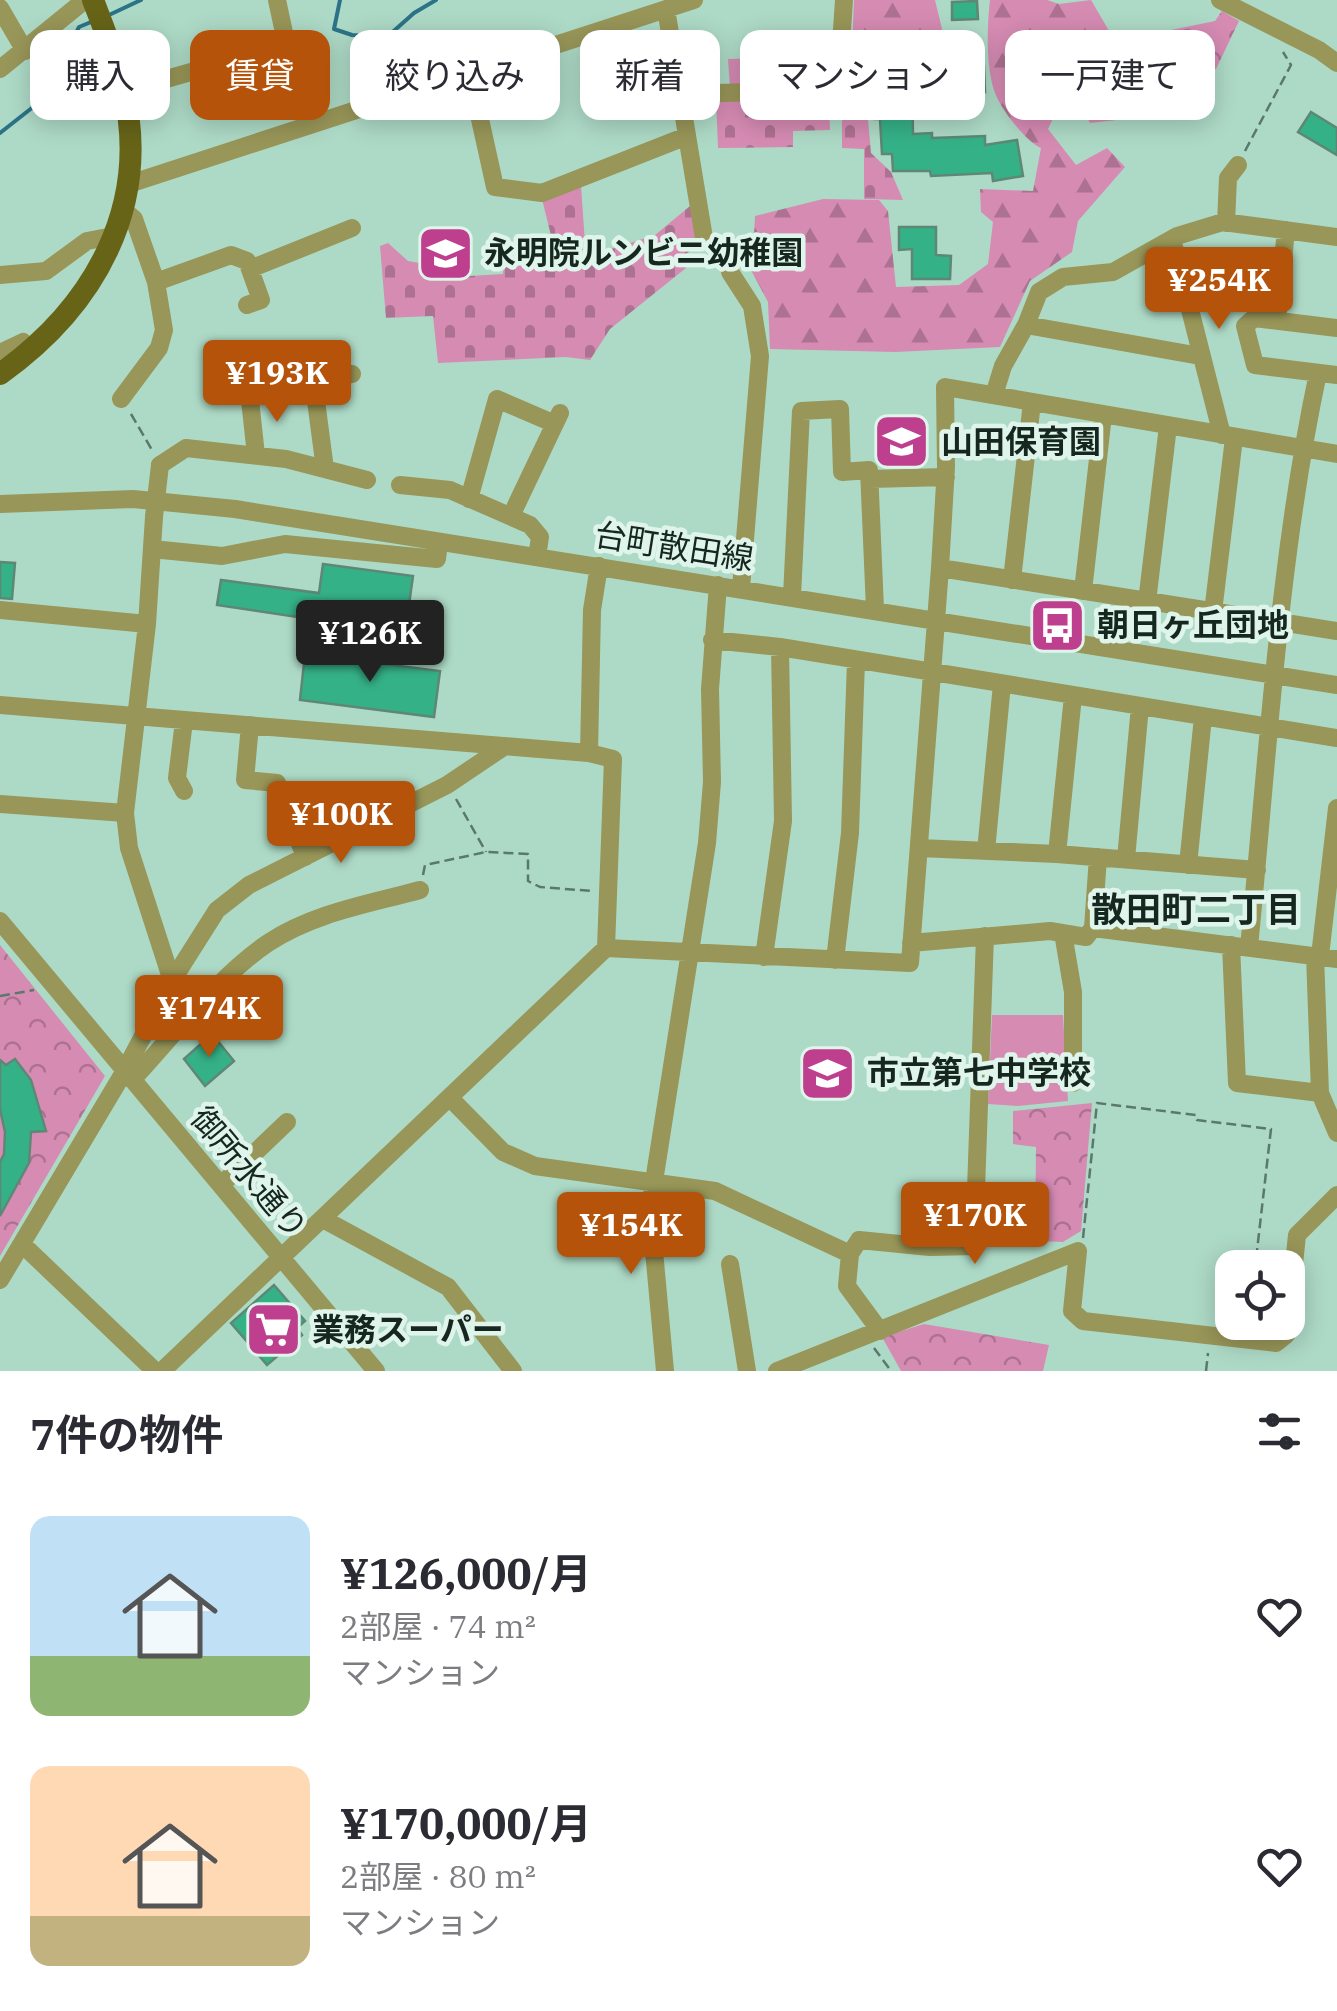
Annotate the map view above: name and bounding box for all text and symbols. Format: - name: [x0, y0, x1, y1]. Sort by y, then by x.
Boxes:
- chip: 購入: [30, 30, 170, 120]
- chip: 賃貸: [190, 30, 330, 120]
- chip: 絞り込み: [350, 30, 560, 120]
- chip: 新着: [580, 30, 720, 120]
- chip: マンション: [740, 30, 985, 120]
- chip: 一戸建て: [1005, 30, 1215, 120]
- school or university icon: 永明院ルンビニ幼稚園: [415, 223, 475, 283]
- place label: 永明院ルンビニ幼稚園: [484, 231, 803, 273]
- pin: ¥254K: [1149, 247, 1289, 332]
- text: ¥254K: [1167, 258, 1271, 300]
- pin: ¥193K: [207, 340, 347, 425]
- text: ¥193K: [225, 351, 329, 393]
- school or university icon: 山田保育園: [872, 412, 932, 472]
- place label: 山田保育園: [941, 420, 1101, 462]
- street label: 台町散田線: [592, 513, 756, 579]
- bus stop icon: 朝日ヶ丘団地: [1028, 595, 1088, 655]
- pin: ¥126K: [300, 600, 440, 685]
- place label: 朝日ヶ丘団地: [1097, 603, 1289, 645]
- text: ¥126K: [318, 611, 422, 653]
- pin: ¥100K: [271, 781, 411, 866]
- text: ¥100K: [289, 792, 393, 834]
- district label: 散田町二丁目: [1091, 886, 1301, 932]
- pin: ¥174K: [139, 975, 279, 1060]
- text: ¥174K: [157, 986, 261, 1028]
- school or university icon: 市立第七中学校: [798, 1043, 858, 1103]
- place label: 市立第七中学校: [867, 1051, 1091, 1093]
- street label: 御所水通り: [182, 1098, 317, 1247]
- pin: ¥170K: [905, 1182, 1045, 1267]
- pin: ¥154K: [561, 1192, 701, 1277]
- text: ¥170K: [923, 1193, 1027, 1235]
- text: ¥154K: [579, 1203, 683, 1245]
- map controls: [1215, 1250, 1305, 1340]
- button: locate: [1215, 1250, 1305, 1340]
- supermarket icon: 業務スーパー: [243, 1300, 303, 1360]
- place label: 業務スーパー: [312, 1308, 504, 1350]
- icon: filters: [1252, 1404, 1307, 1459]
- text: 7件の物件: [30, 1407, 223, 1462]
- text: ¥126,000/月: [340, 1546, 592, 1601]
- icon: home: [110, 1556, 230, 1676]
- icon: heart: [1252, 1589, 1307, 1644]
- text: 2部屋 · 74 m²: [340, 1605, 536, 1647]
- text: マンション: [340, 1651, 500, 1693]
- text: ¥170,000/月: [340, 1796, 592, 1851]
- icon: home: [110, 1806, 230, 1926]
- icon: heart: [1252, 1839, 1307, 1894]
- text: 2部屋 · 80 m²: [340, 1855, 536, 1897]
- text: マンション: [340, 1901, 500, 1943]

